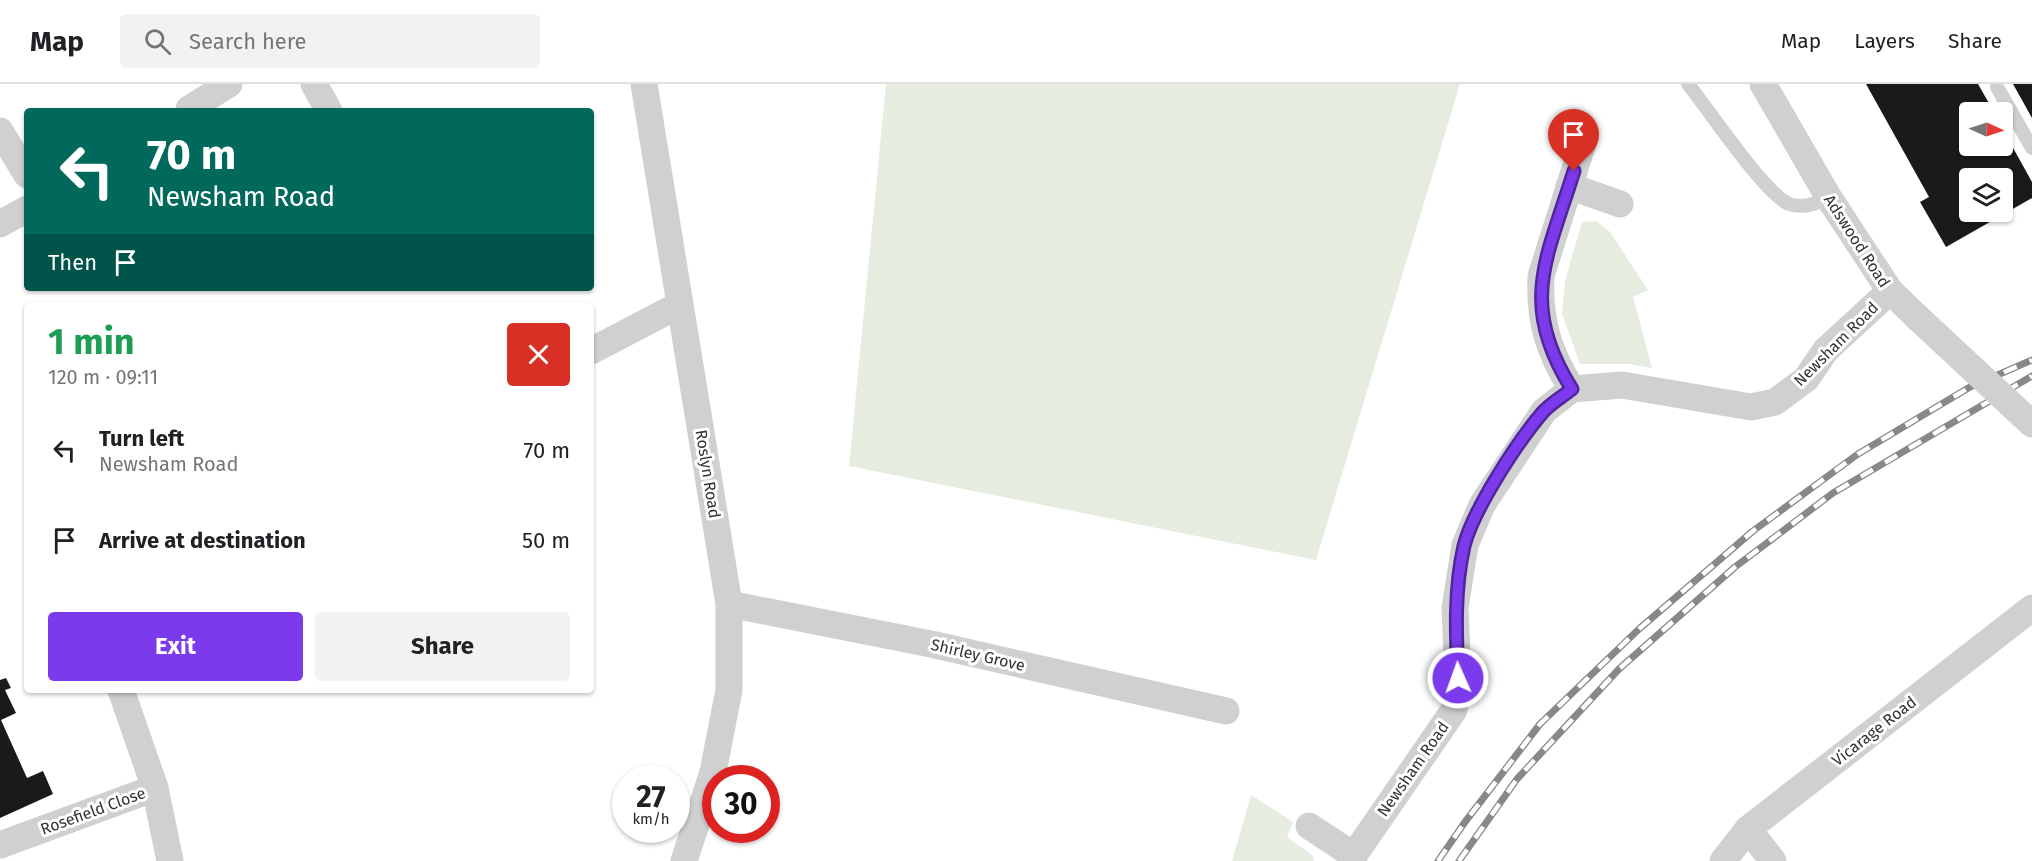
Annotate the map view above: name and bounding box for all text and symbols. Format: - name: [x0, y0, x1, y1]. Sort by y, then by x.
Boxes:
- search box: [120, 14, 540, 68]
- text: Map: [30, 25, 84, 58]
- icon: search: [141, 25, 174, 58]
- text: Search here: [189, 28, 307, 55]
- text: Map: [1781, 28, 1821, 54]
- text: Layers: [1854, 28, 1915, 54]
- text: Share: [1948, 28, 2002, 54]
- north arrow: [1959, 102, 2013, 156]
- map controls: [1959, 102, 2013, 222]
- pin: [1548, 109, 1599, 171]
- icon: arrive: [1557, 118, 1590, 151]
- text: 70 m: [147, 130, 236, 180]
- icon: left: [48, 132, 126, 210]
- button: layers: [1959, 168, 2013, 222]
- text: Newsham Road: [147, 181, 335, 213]
- street label: Adswood Road: [1820, 191, 1894, 291]
- icon: arrive: [109, 246, 142, 279]
- text: Then: [48, 249, 97, 276]
- street label: Newsham Road: [1790, 298, 1882, 390]
- text: 1 min: [48, 320, 135, 364]
- button: close: [507, 323, 570, 386]
- text: 120 m · 09:11: [48, 365, 158, 389]
- text: Turn left: [99, 425, 184, 452]
- street label: Roslyn Road: [692, 428, 724, 520]
- icon: left: [48, 434, 81, 467]
- text: 70 m: [524, 437, 570, 464]
- text: Newsham Road: [99, 452, 238, 476]
- icon: arrive: [48, 524, 81, 557]
- text: Arrive at destination: [99, 527, 306, 554]
- text: 50 m: [522, 527, 570, 554]
- button: Exit: [48, 612, 303, 681]
- button: Share: [315, 612, 570, 681]
- street label: Shirley Grove: [929, 635, 1027, 675]
- position arrow: [1426, 646, 1490, 710]
- street label: Vicarage Road: [1828, 692, 1920, 770]
- street label: Newsham Road: [1373, 718, 1453, 820]
- speed limit sign: 30: [702, 765, 780, 843]
- text: 27: [636, 779, 666, 815]
- street label: Rosefield Close: [38, 783, 148, 839]
- text: km/h: [632, 810, 670, 828]

